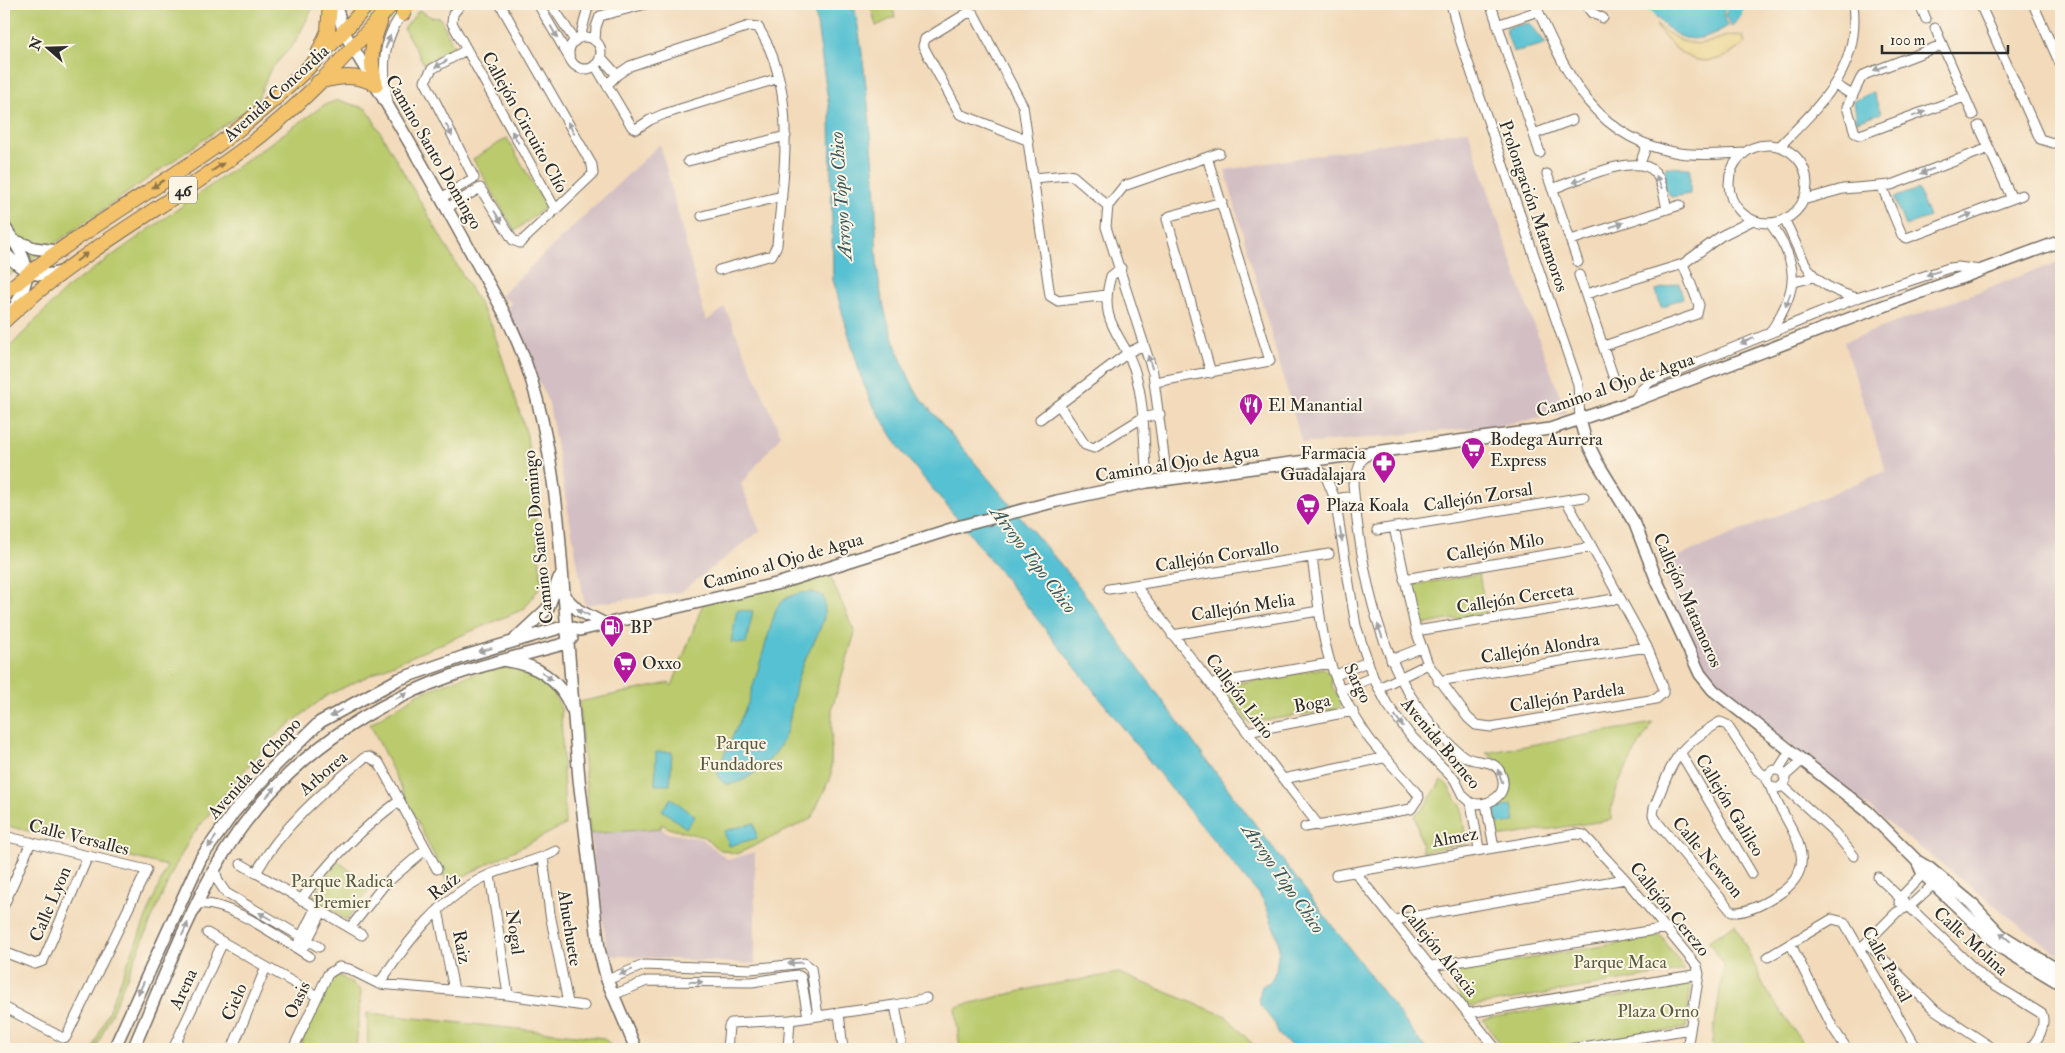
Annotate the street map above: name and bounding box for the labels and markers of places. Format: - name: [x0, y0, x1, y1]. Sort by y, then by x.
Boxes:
- restaurant icon: El Manantial: [1238, 392, 1264, 426]
- place label: El Manantial: [1268, 394, 1363, 417]
- place label: Bodega Aurrera Express: [1490, 428, 1603, 472]
- supermarket icon: Bodega Aurrera Express: [1460, 436, 1486, 470]
- place label: Farmacia Guadalajara: [1280, 442, 1367, 486]
- pharmacy icon: Farmacia Guadalajara: [1371, 450, 1397, 484]
- supermarket icon: Plaza Koala: [1295, 492, 1321, 526]
- place label: Plaza Koala: [1326, 494, 1409, 517]
- fuel station icon: BP: [599, 614, 625, 648]
- place label: BP: [630, 616, 653, 639]
- supermarket icon: Oxxo: [612, 650, 638, 684]
- place label: Oxxo: [642, 652, 681, 675]

